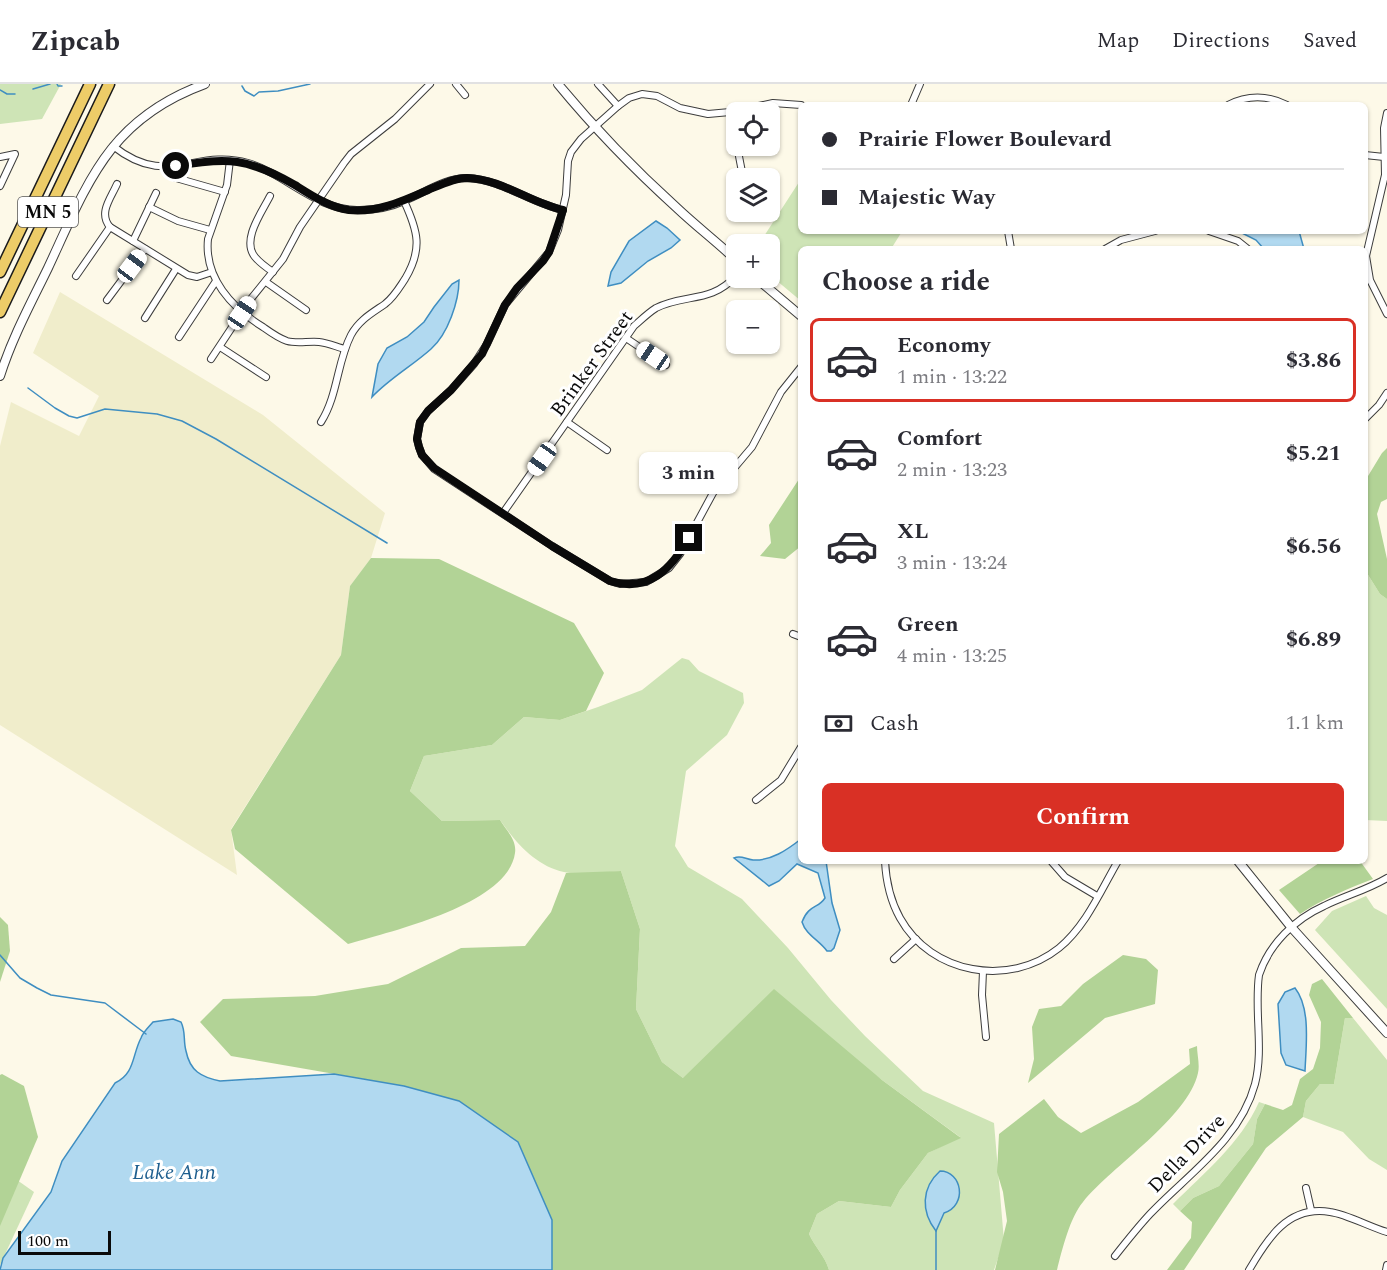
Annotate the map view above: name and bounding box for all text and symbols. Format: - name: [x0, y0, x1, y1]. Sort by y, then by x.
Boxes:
- text: Zipcab: [30, 20, 120, 63]
- text: Map: [1097, 25, 1139, 57]
- text: Directions: [1172, 25, 1270, 57]
- text: Saved: [1303, 25, 1357, 57]
- map controls: [726, 102, 780, 354]
- button: locate: [726, 102, 780, 156]
- text: Prairie Flower Boulevard: [858, 123, 1112, 156]
- route start: [162, 152, 189, 179]
- button: layers: [726, 168, 780, 222]
- text: Majestic Way: [858, 181, 995, 214]
- road number: MN 5: [18, 197, 78, 227]
- button: +: [726, 234, 780, 288]
- car: [114, 246, 150, 286]
- text: Choose a ride: [822, 261, 990, 303]
- car: [224, 293, 260, 333]
- button: −: [726, 300, 780, 354]
- street label: Brinker Street: [543, 304, 641, 423]
- text: Economy: [897, 329, 990, 362]
- icon: car: [825, 333, 879, 387]
- car: [633, 338, 673, 374]
- text: $3.86: [1286, 344, 1341, 377]
- text: 1 min · 13:22: [897, 362, 1007, 392]
- text: Comfort: [897, 422, 982, 455]
- icon: car: [825, 426, 879, 480]
- text: $5.21: [1286, 437, 1341, 470]
- car: [524, 439, 560, 479]
- callout: 3 min: [640, 451, 738, 493]
- text: 2 min · 13:23: [897, 455, 1007, 485]
- text: 3 min: [662, 458, 715, 488]
- text: XL: [897, 515, 928, 548]
- icon: car: [825, 519, 879, 573]
- route end: [675, 524, 702, 551]
- text: $6.56: [1286, 530, 1341, 563]
- text: 3 min · 13:24: [897, 548, 1007, 578]
- text: Green: [897, 608, 959, 641]
- icon: car: [825, 612, 879, 666]
- text: $6.89: [1286, 623, 1341, 656]
- text: 4 min · 13:25: [897, 641, 1007, 671]
- icon: cash: [822, 707, 855, 740]
- text: Cash: [870, 707, 919, 740]
- text: 1.1 km: [1286, 708, 1344, 738]
- button: Confirm: [822, 783, 1344, 852]
- street label: Della Drive: [1141, 1107, 1232, 1200]
- water label: Lake Ann: [132, 1157, 216, 1189]
- scale bar: [18, 1228, 111, 1256]
- text: 100 m: [27, 1229, 69, 1253]

